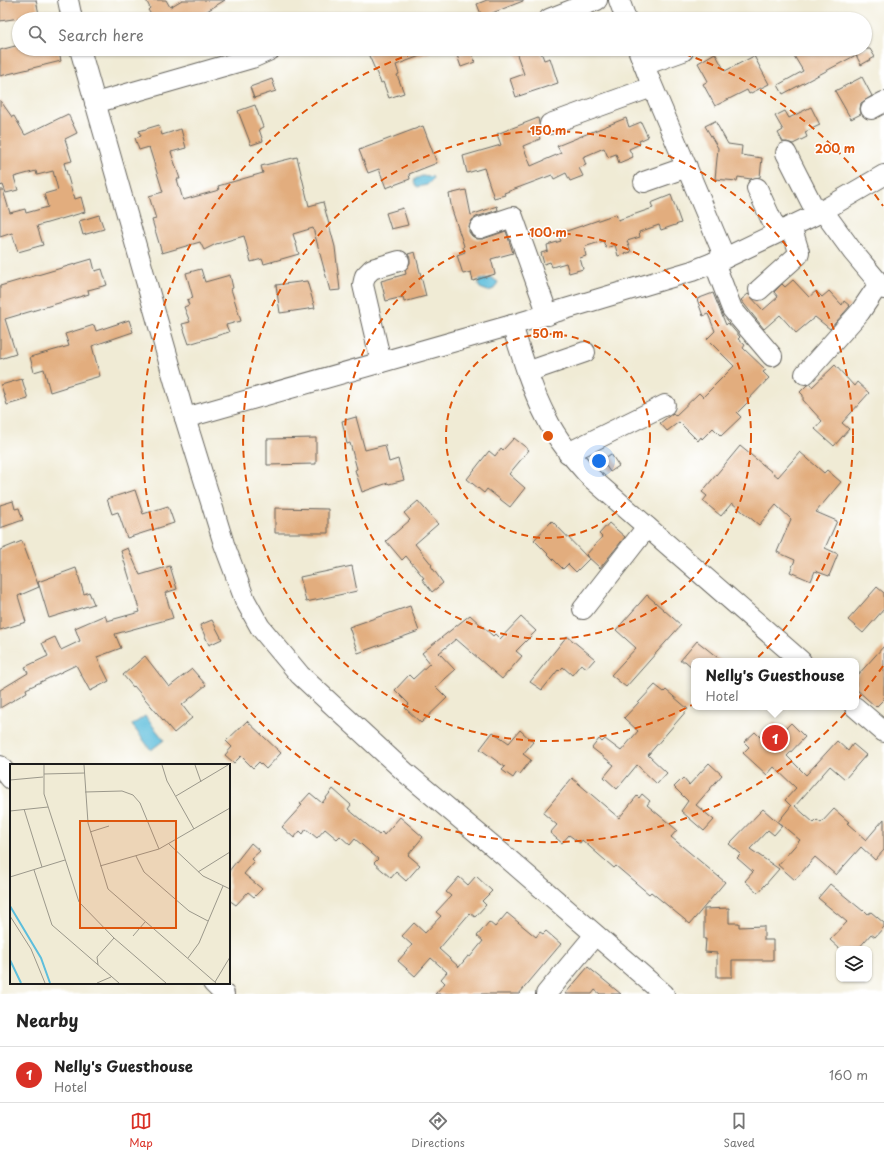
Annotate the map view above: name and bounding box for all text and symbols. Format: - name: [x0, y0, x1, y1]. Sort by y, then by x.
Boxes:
- search box: [12, 12, 872, 56]
- icon: search: [26, 23, 48, 45]
- text: Search here: [58, 23, 144, 46]
- text: 150 m: [530, 121, 566, 139]
- text: 200 m: [815, 139, 855, 157]
- text: 100 m: [529, 223, 567, 241]
- text: 50 m: [532, 324, 564, 342]
- centre of rings: [541, 429, 555, 443]
- your location: [589, 451, 609, 471]
- popup: [691, 658, 859, 710]
- text: Nelly's Guesthouse: [705, 663, 845, 686]
- text: Hotel: [705, 686, 739, 705]
- pin: 1: [762, 723, 788, 753]
- inset map: [10, 764, 230, 984]
- map controls: [836, 946, 872, 982]
- button: layers: [836, 946, 872, 982]
- text: Nearby: [16, 1007, 78, 1033]
- text: Nelly's Guesthouse: [54, 1054, 193, 1077]
- text: 1: [26, 1065, 32, 1084]
- text: 160 m: [829, 1065, 868, 1084]
- text: Hotel: [54, 1077, 87, 1096]
- tab: Map: [129, 1110, 153, 1151]
- tab: Directions: [411, 1110, 465, 1151]
- tab: Saved: [723, 1110, 755, 1151]

